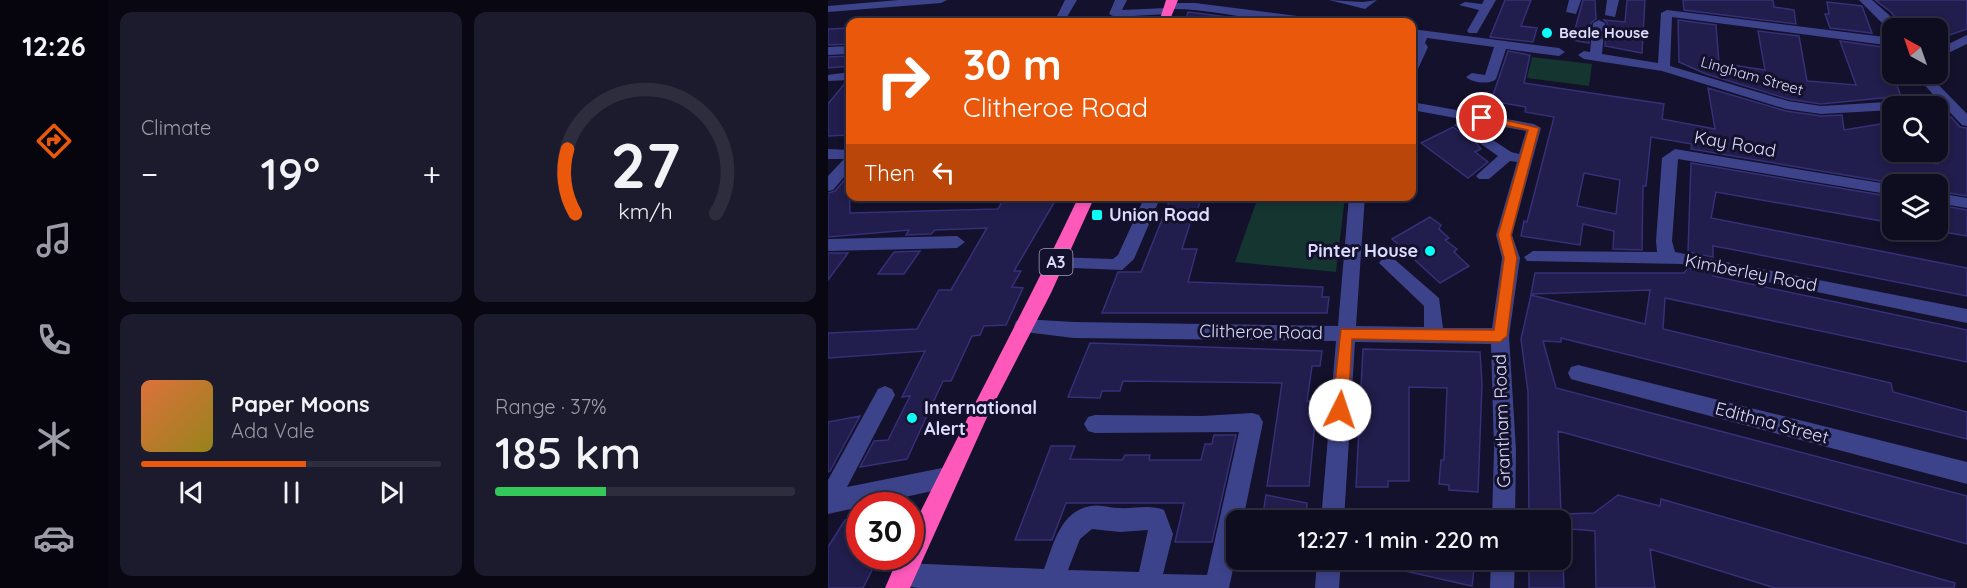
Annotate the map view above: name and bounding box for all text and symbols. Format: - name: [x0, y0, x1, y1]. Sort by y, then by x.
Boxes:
- north arrow: [1882, 18, 1948, 84]
- map controls: [1882, 18, 1948, 240]
- place label: Beale House: [1559, 23, 1649, 42]
- marker: Beale House: [1540, 26, 1554, 40]
- text: 12:26: [22, 29, 86, 63]
- text: 30 m: [963, 38, 1062, 91]
- icon: right: [864, 42, 942, 120]
- street label: Lingham Street: [1699, 52, 1806, 99]
- text: Clitheroe Road: [963, 90, 1148, 124]
- pin: [1456, 92, 1507, 143]
- button: search: [1882, 96, 1948, 162]
- icon: arrive: [1465, 101, 1498, 134]
- text: Climate: [141, 115, 211, 140]
- icon: directions: [33, 120, 75, 162]
- street label: Kay Road: [1692, 125, 1778, 162]
- text: 27: [610, 126, 680, 204]
- text: 19°: [261, 145, 320, 201]
- text: −: [141, 153, 158, 194]
- text: +: [422, 153, 441, 194]
- icon: left: [927, 156, 960, 189]
- text: Then: [864, 159, 915, 187]
- button: layers: [1882, 174, 1948, 240]
- text: km/h: [618, 198, 672, 224]
- place label: Union Road: [1109, 203, 1210, 226]
- marker: Union Road: [1090, 208, 1104, 222]
- icon: music: [33, 219, 75, 261]
- place label: Pinter House: [1307, 239, 1418, 262]
- marker: Pinter House: [1423, 244, 1437, 258]
- street label: Kimberley Road: [1683, 248, 1819, 297]
- road number: A3: [1040, 249, 1072, 275]
- icon: phone: [33, 319, 75, 361]
- street label: Clitheroe Road: [1199, 319, 1323, 344]
- street label: Grantham Road: [1488, 354, 1515, 488]
- position arrow: [1308, 378, 1372, 442]
- text: Paper Moons: [231, 390, 370, 418]
- text: Range · 37%: [495, 394, 607, 419]
- place label: International Alert: [924, 396, 1037, 440]
- street label: Edithna Street: [1713, 396, 1831, 449]
- marker: International Alert: [905, 411, 919, 425]
- icon: climate: [33, 418, 75, 460]
- text: Ada Vale: [231, 418, 315, 443]
- text: 185 km: [495, 424, 641, 480]
- icon: previous: [175, 476, 208, 509]
- icon: pause: [275, 476, 308, 509]
- icon: next: [375, 476, 408, 509]
- speed limit sign: 30: [846, 492, 924, 570]
- icon: car: [33, 517, 75, 559]
- text: 12:27 · 1 min · 220 m: [1298, 526, 1499, 554]

